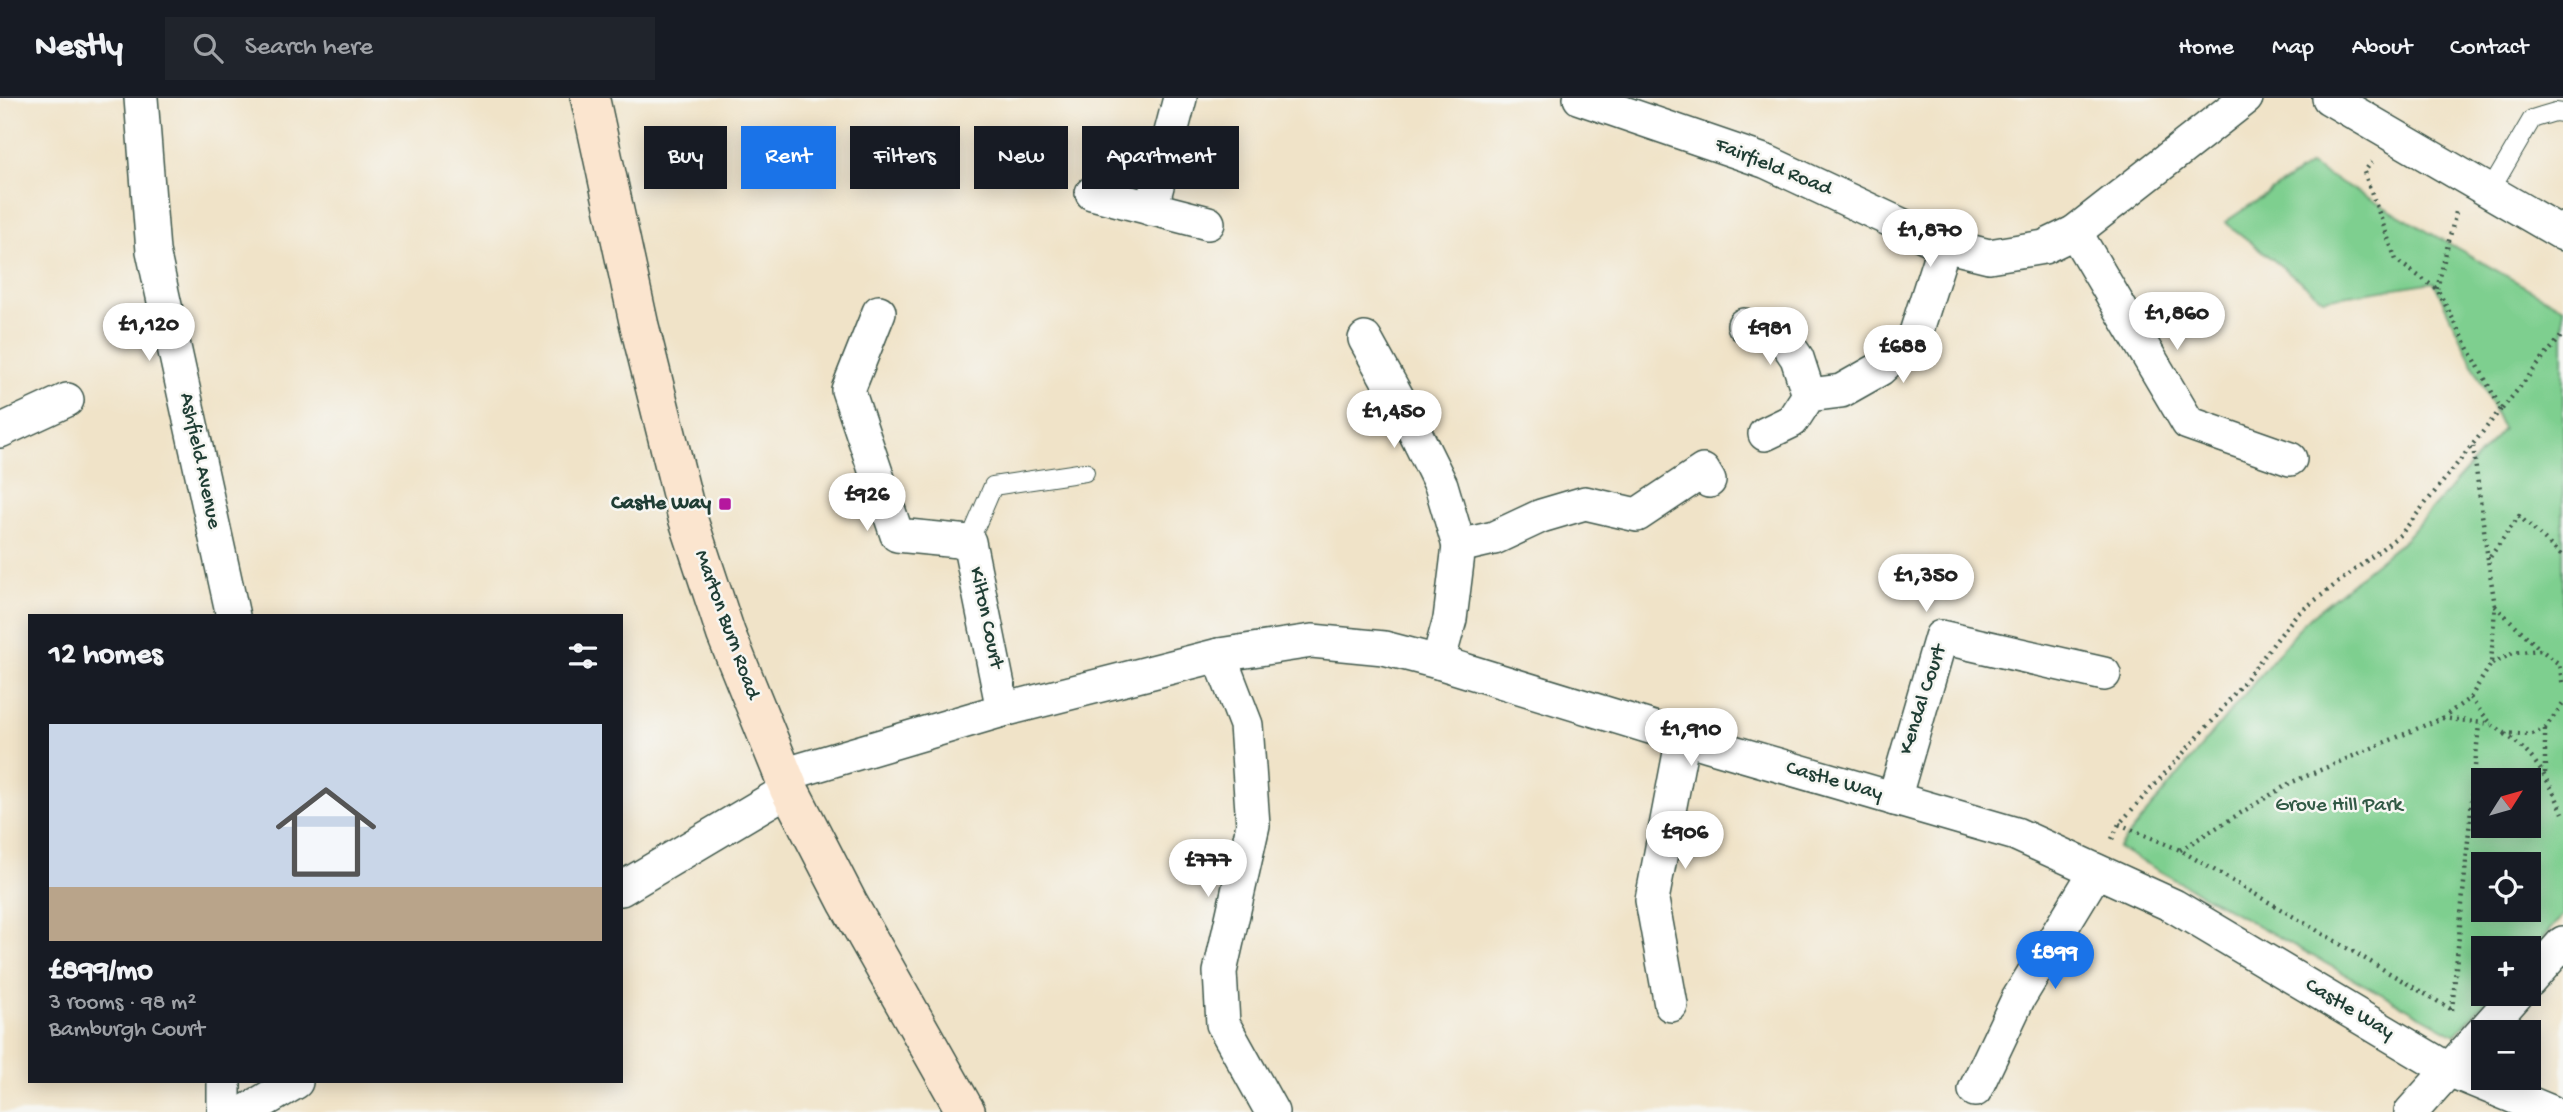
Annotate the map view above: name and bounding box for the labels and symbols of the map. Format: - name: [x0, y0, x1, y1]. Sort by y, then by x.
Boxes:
- street label: Fairfield Road: [1710, 133, 1837, 203]
- pin: £1,870: [1873, 209, 1987, 269]
- pin: £1,860: [2120, 292, 2234, 352]
- pin: £1,120: [92, 303, 206, 363]
- pin: £981: [1729, 308, 1811, 367]
- pin: £688: [1862, 326, 1944, 385]
- pin: £1,450: [1337, 390, 1451, 450]
- street label: Ashfield Avenue: [172, 391, 226, 532]
- pin: £926: [826, 474, 908, 533]
- place label: Castle Way: [610, 492, 712, 517]
- marker: Castle Way: [717, 496, 733, 512]
- street label: Marton Burn Road: [687, 547, 765, 705]
- pin: £1,350: [1869, 554, 1983, 614]
- street label: Kilton Court: [962, 565, 1008, 673]
- street label: Kendal Court: [1894, 640, 1954, 758]
- pin: £1,910: [1634, 708, 1748, 768]
- street label: Castle Way: [1783, 756, 1885, 808]
- north arrow: [2471, 768, 2541, 838]
- park label: Grove Hill Park: [2275, 794, 2405, 819]
- pin: £906: [1644, 812, 1726, 871]
- pin: £777: [1167, 840, 1249, 899]
- pin: £899: [2014, 932, 2096, 991]
- street label: Castle Way: [2300, 974, 2398, 1046]

